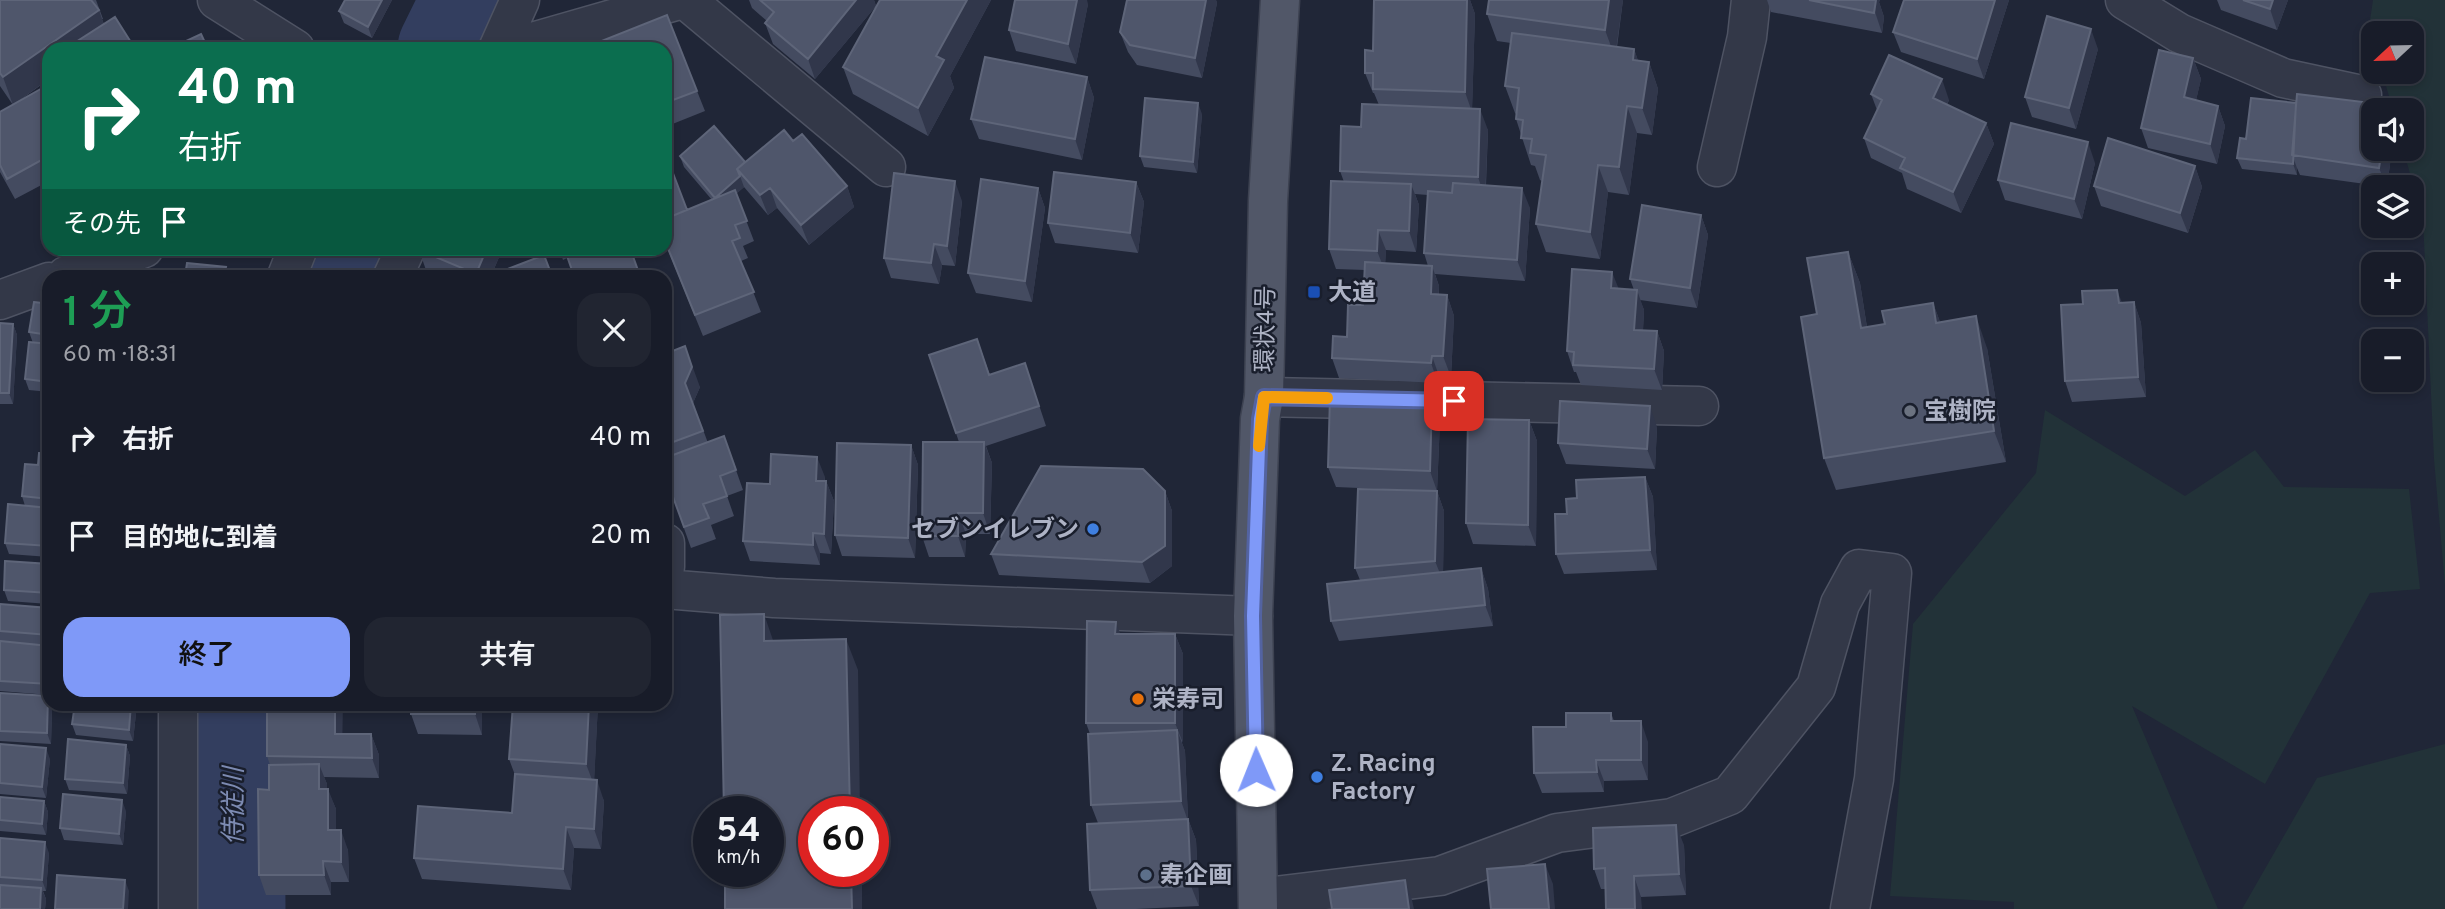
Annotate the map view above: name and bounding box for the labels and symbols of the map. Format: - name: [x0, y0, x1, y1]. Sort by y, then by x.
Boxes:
- north arrow: [2361, 21, 2424, 84]
- place label: 大道: [1328, 279, 1376, 309]
- marker: 大道: [1306, 284, 1322, 300]
- street label: 環状4号: [1251, 285, 1283, 373]
- pin: [1424, 371, 1484, 431]
- place label: 宝樹院: [1924, 398, 1996, 428]
- marker: 宝樹院: [1902, 403, 1918, 419]
- place label: セブンイレブン: [911, 516, 1079, 546]
- marker: セブンイレブン: [1085, 521, 1101, 537]
- place label: 栄寿司: [1152, 686, 1224, 716]
- marker: 栄寿司: [1130, 691, 1146, 707]
- position arrow: [1219, 733, 1293, 807]
- place label: Z. Racing Factory: [1331, 750, 1436, 808]
- water label: 侍従川: [219, 764, 252, 845]
- marker: Z. Racing Factory: [1309, 769, 1325, 785]
- speed limit sign: 60: [798, 796, 889, 887]
- place label: 寿企画: [1160, 862, 1232, 892]
- marker: 寿企画: [1138, 867, 1154, 883]

